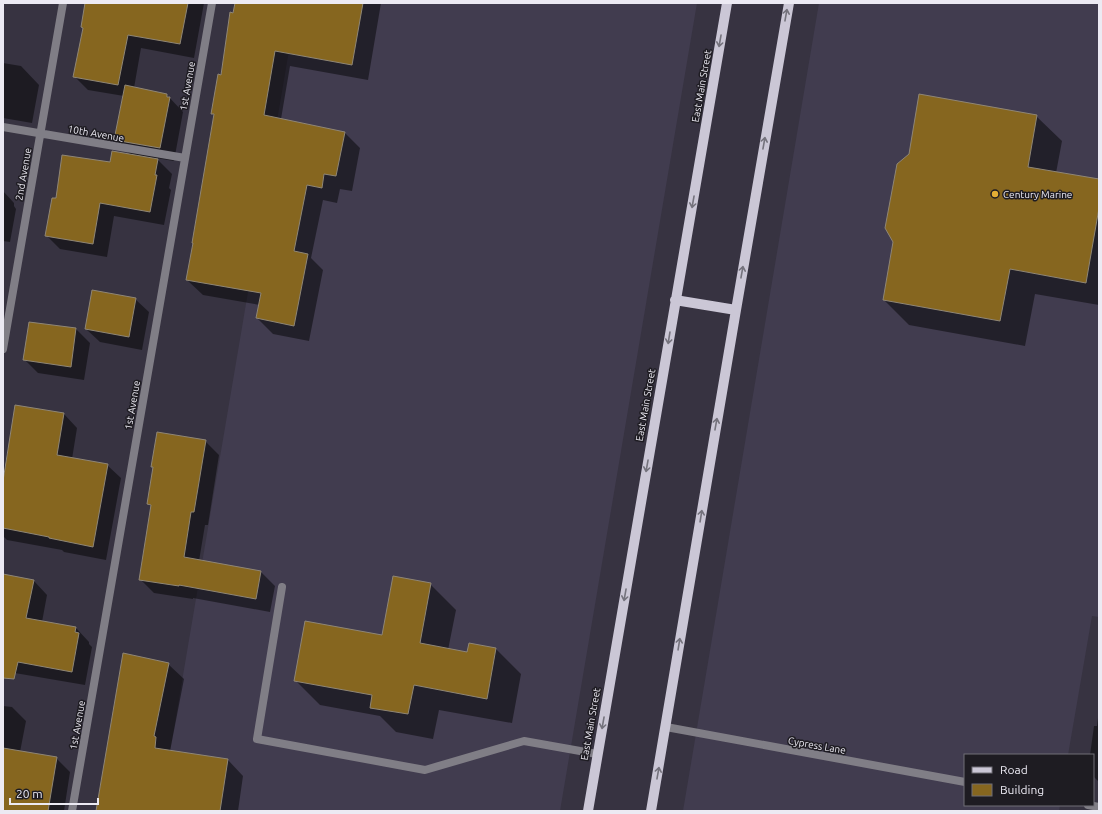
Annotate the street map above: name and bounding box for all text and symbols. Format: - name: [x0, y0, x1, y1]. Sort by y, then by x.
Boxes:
- one-way arrow: [783, 9, 791, 22]
- one-way arrow: [716, 35, 724, 48]
- street label: East Main Street: [690, 49, 713, 123]
- street label: 1st Avenue: [178, 61, 197, 112]
- street label: 10th Avenue: [67, 123, 125, 144]
- one-way arrow: [760, 137, 768, 150]
- street label: 2nd Avenue: [13, 147, 34, 201]
- marker: Century Marine: [990, 189, 1000, 199]
- place label: Century Marine: [1003, 189, 1072, 200]
- one-way arrow: [689, 195, 697, 208]
- one-way arrow: [738, 265, 746, 278]
- one-way arrow: [665, 331, 673, 344]
- street label: East Main Street: [634, 368, 657, 442]
- street label: 1st Avenue: [123, 380, 142, 431]
- one-way arrow: [712, 418, 720, 431]
- one-way arrow: [643, 460, 651, 473]
- one-way arrow: [697, 510, 705, 523]
- one-way arrow: [621, 588, 629, 601]
- one-way arrow: [675, 638, 683, 651]
- street label: East Main Street: [579, 687, 602, 761]
- street label: 1st Avenue: [68, 700, 87, 751]
- one-way arrow: [599, 716, 607, 729]
- street label: Cypress Lane: [787, 735, 847, 756]
- legend: [964, 754, 1094, 806]
- text: Road: [1000, 763, 1028, 776]
- one-way arrow: [654, 766, 662, 779]
- scale bar: [10, 780, 98, 806]
- text: Building: [1000, 783, 1044, 796]
- text: 20 m: [16, 787, 43, 800]

